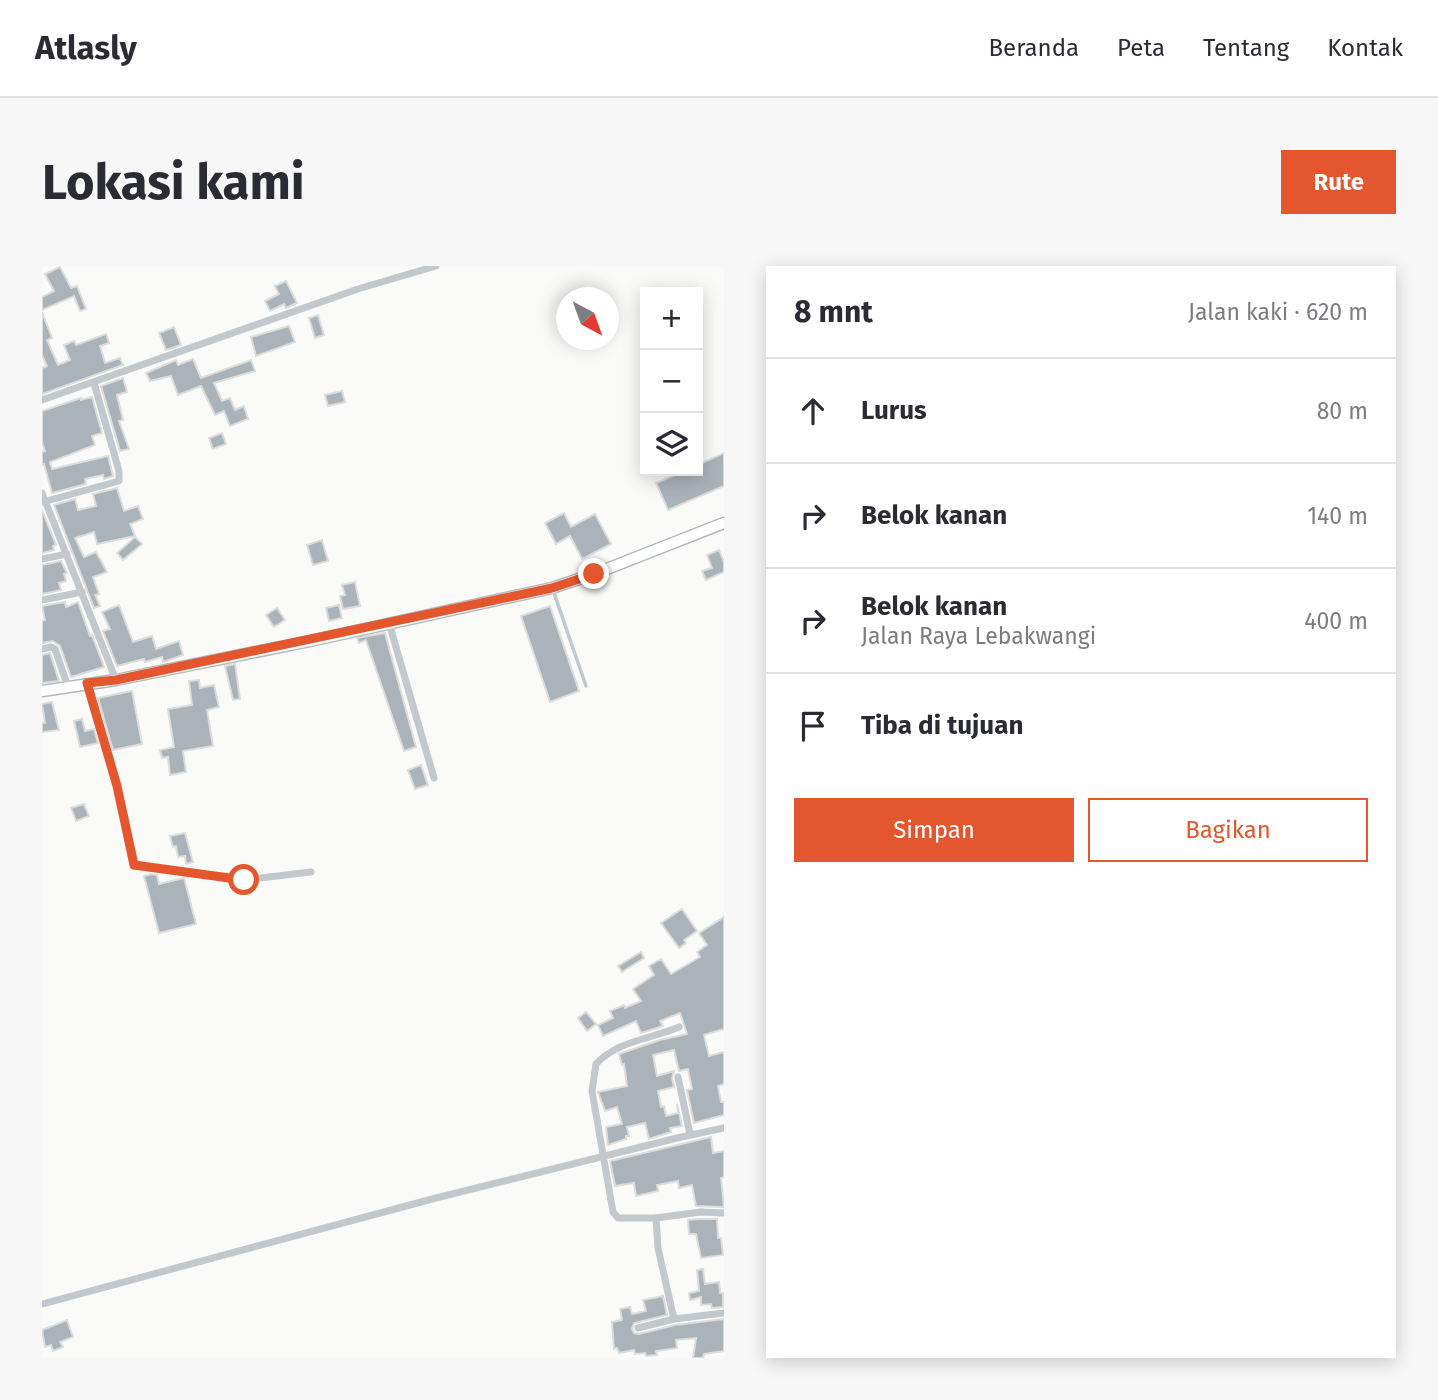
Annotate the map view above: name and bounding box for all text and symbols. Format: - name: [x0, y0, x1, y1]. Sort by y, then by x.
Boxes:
- text: Atlasly: [35, 28, 137, 68]
- text: Beranda: [988, 34, 1079, 62]
- text: Peta: [1117, 34, 1165, 62]
- text: Tentang: [1203, 34, 1289, 62]
- text: Kontak: [1327, 34, 1403, 62]
- button: Rute: [1281, 150, 1396, 214]
- text: Lokasi kami: [42, 153, 305, 212]
- north arrow: [556, 287, 619, 350]
- map controls: [640, 287, 703, 476]
- button: +: [640, 287, 703, 350]
- text: 8 mnt: [794, 294, 873, 330]
- text: Jalan kaki · 620 m: [1188, 298, 1368, 326]
- button: −: [640, 350, 703, 413]
- icon: ahead: [794, 392, 832, 430]
- text: Lurus: [861, 395, 927, 426]
- text: 80 m: [1317, 397, 1368, 425]
- button: layers: [640, 413, 703, 476]
- icon: right: [794, 497, 832, 535]
- text: Belok kanan: [861, 500, 1007, 531]
- text: 140 m: [1307, 502, 1368, 530]
- route end: [578, 558, 609, 589]
- text: Belok kanan: [861, 591, 1007, 622]
- icon: right: [794, 602, 832, 640]
- text: 400 m: [1304, 607, 1368, 635]
- text: Jalan Raya Lebakwangi: [861, 622, 1096, 650]
- icon: arrive: [794, 707, 832, 745]
- text: Tiba di tujuan: [861, 710, 1023, 741]
- button: Simpan: [794, 798, 1074, 862]
- button: Bagikan: [1088, 798, 1368, 862]
- route start: [228, 864, 259, 895]

